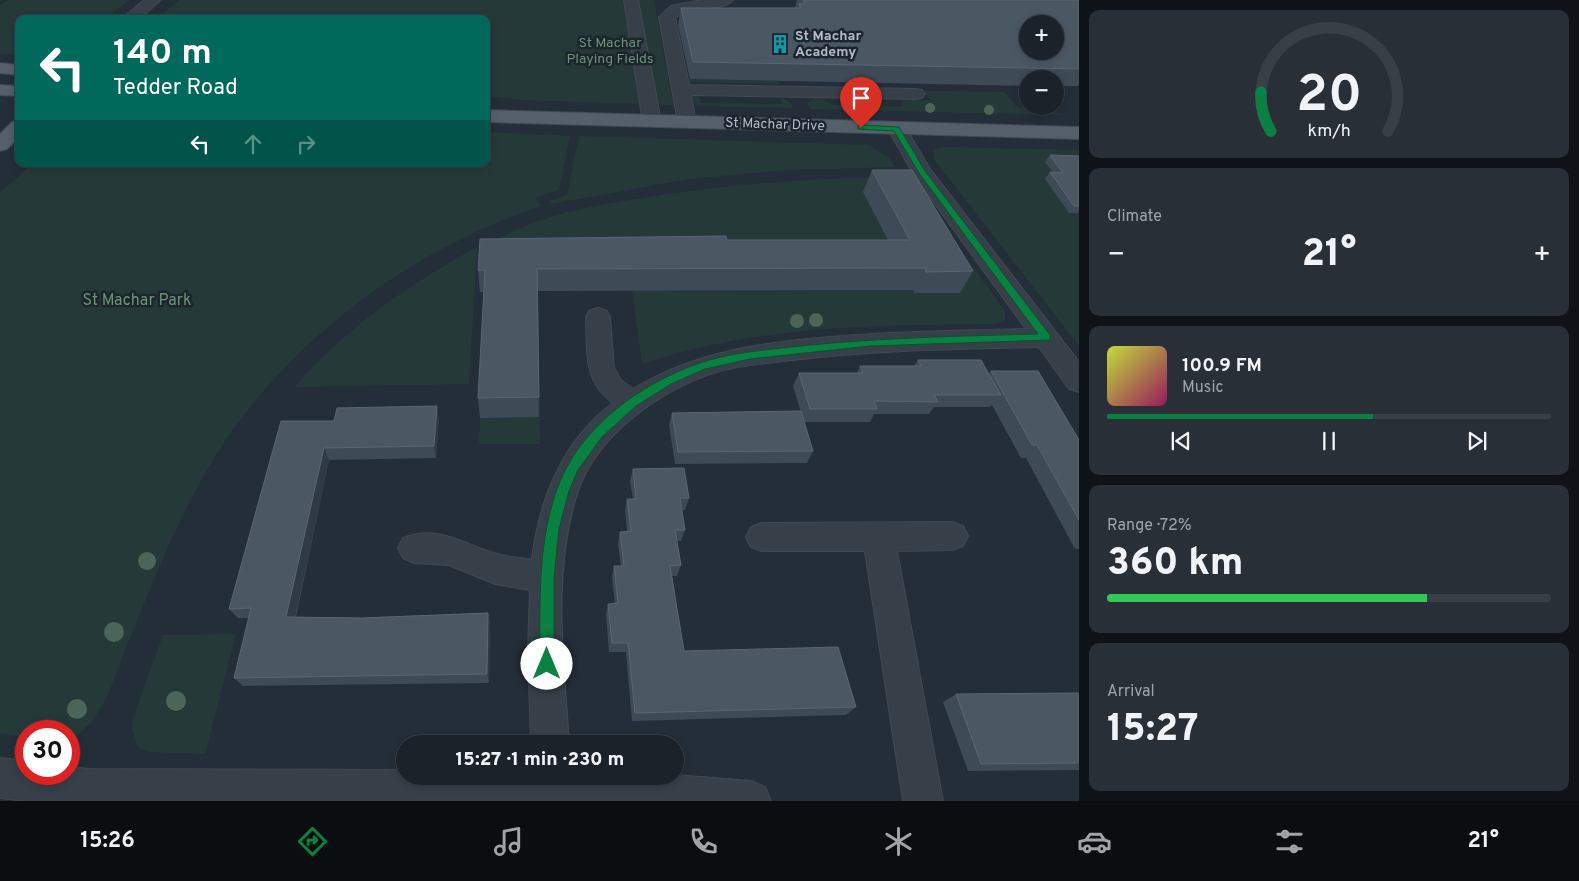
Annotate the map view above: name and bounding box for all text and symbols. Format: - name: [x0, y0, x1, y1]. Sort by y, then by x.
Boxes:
- map controls: [1019, 15, 1064, 115]
- button: +: [1019, 15, 1064, 60]
- place label: St Machar Academy: [795, 28, 861, 61]
- text: 140 m: [113, 32, 212, 76]
- building icon: St Machar Academy: [769, 33, 791, 55]
- icon: left: [30, 35, 95, 100]
- park label: St Machar Playing Fields: [566, 35, 654, 68]
- text: 20: [1296, 64, 1362, 130]
- button: −: [1019, 70, 1064, 115]
- text: Tedder Road: [113, 75, 238, 102]
- pin: [840, 77, 882, 128]
- icon: arrive: [847, 84, 875, 112]
- street label: St Machar Drive: [725, 115, 825, 135]
- text: km/h: [1307, 120, 1351, 143]
- icon: left: [186, 130, 214, 158]
- icon: ahead: [239, 130, 267, 158]
- icon: right: [292, 130, 320, 158]
- text: Climate: [1107, 207, 1162, 227]
- text: 21°: [1302, 231, 1356, 280]
- text: −: [1107, 238, 1125, 274]
- text: +: [1533, 238, 1551, 274]
- park label: St Machar Park: [83, 291, 192, 311]
- text: 100.9 FM: [1182, 354, 1262, 378]
- text: Music: [1182, 378, 1223, 398]
- icon: previous: [1167, 427, 1195, 455]
- icon: pause: [1315, 427, 1343, 455]
- icon: next: [1463, 427, 1491, 455]
- text: Range · 72%: [1107, 516, 1192, 536]
- text: 360 km: [1107, 540, 1243, 589]
- position arrow: [520, 637, 572, 689]
- text: Arrival: [1107, 682, 1155, 702]
- text: 15:27: [1107, 706, 1199, 755]
- speed limit sign: 30: [15, 720, 80, 785]
- text: 15:27 · 1 min · 230 m: [456, 748, 624, 772]
- icon: directions: [295, 824, 330, 859]
- icon: music: [491, 824, 526, 859]
- icon: phone: [686, 824, 721, 859]
- icon: climate: [881, 824, 916, 859]
- icon: car: [1077, 824, 1112, 859]
- icon: filters: [1272, 824, 1307, 859]
- text: 15:26: [80, 828, 135, 855]
- text: 21°: [1467, 828, 1499, 855]

